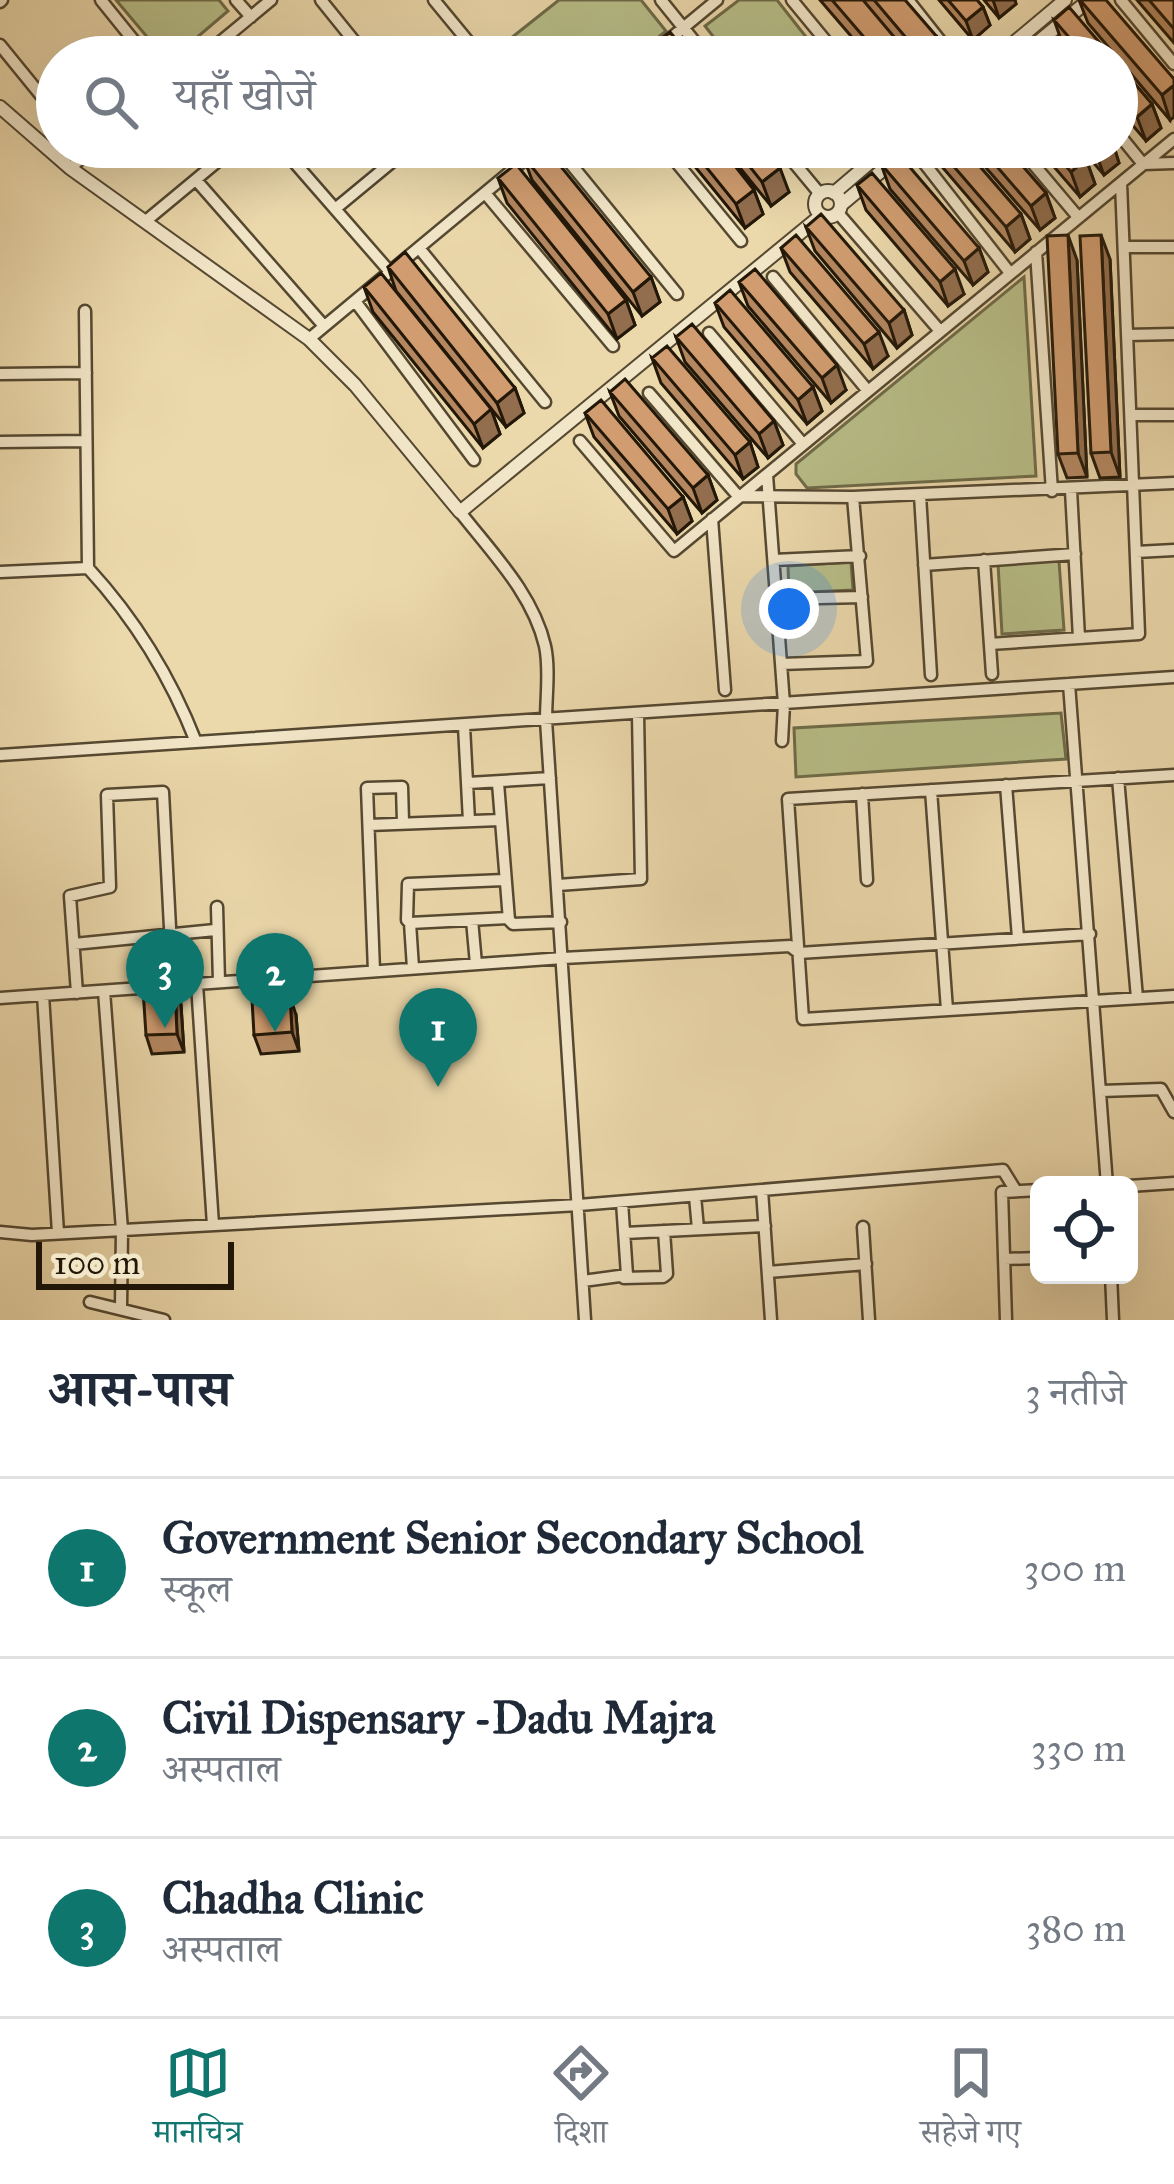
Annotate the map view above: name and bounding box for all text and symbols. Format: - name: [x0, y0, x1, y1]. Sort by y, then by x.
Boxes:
- search box: [36, 36, 1138, 168]
- text: यहाँ खोजें: [174, 67, 315, 122]
- icon: search: [78, 69, 144, 135]
- your location: [759, 579, 819, 639]
- pin: 3: [126, 929, 204, 1028]
- pin: 2: [236, 933, 314, 1032]
- pin: 1: [399, 988, 477, 1087]
- map controls: [1030, 1176, 1138, 1284]
- button: locate: [1030, 1176, 1138, 1284]
- scale bar: [36, 1236, 234, 1289]
- text: 100 m: [54, 1243, 140, 1283]
- text: आस-पास: [48, 1358, 231, 1420]
- text: 3 नतीजे: [1025, 1368, 1126, 1416]
- text: Government Senior Secondary School: [162, 1510, 863, 1565]
- text: 1: [79, 1544, 95, 1592]
- text: 300 m: [1024, 1544, 1126, 1592]
- text: स्कूल: [162, 1565, 232, 1613]
- text: Civil Dispensary -Dadu Majra: [162, 1690, 715, 1745]
- text: 2: [77, 1724, 97, 1772]
- text: 330 m: [1031, 1724, 1126, 1772]
- text: अस्पताल: [162, 1745, 281, 1793]
- text: Chadha Clinic: [162, 1870, 424, 1925]
- text: 3: [79, 1904, 95, 1952]
- text: 380 m: [1026, 1904, 1126, 1952]
- text: अस्पताल: [162, 1925, 281, 1973]
- tab: मानचित्र: [153, 2040, 242, 2164]
- tab: दिशा: [548, 2040, 614, 2164]
- tab: सहेजे गए: [920, 2040, 1021, 2164]

